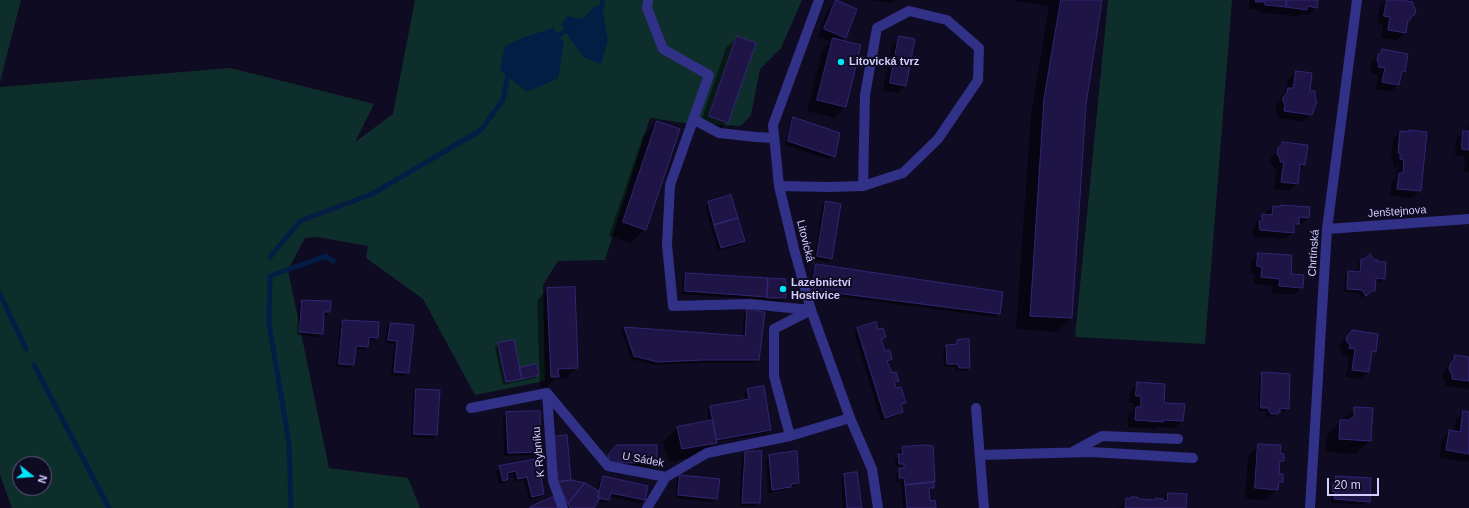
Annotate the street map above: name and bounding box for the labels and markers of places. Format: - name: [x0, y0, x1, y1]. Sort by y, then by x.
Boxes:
- place label: Litovická tvrz: [849, 55, 919, 69]
- marker: Litovická tvrz: [836, 57, 846, 67]
- place label: Lazebnictví Hostivice: [791, 276, 851, 302]
- marker: Lazebnictví Hostivice: [778, 284, 788, 294]

